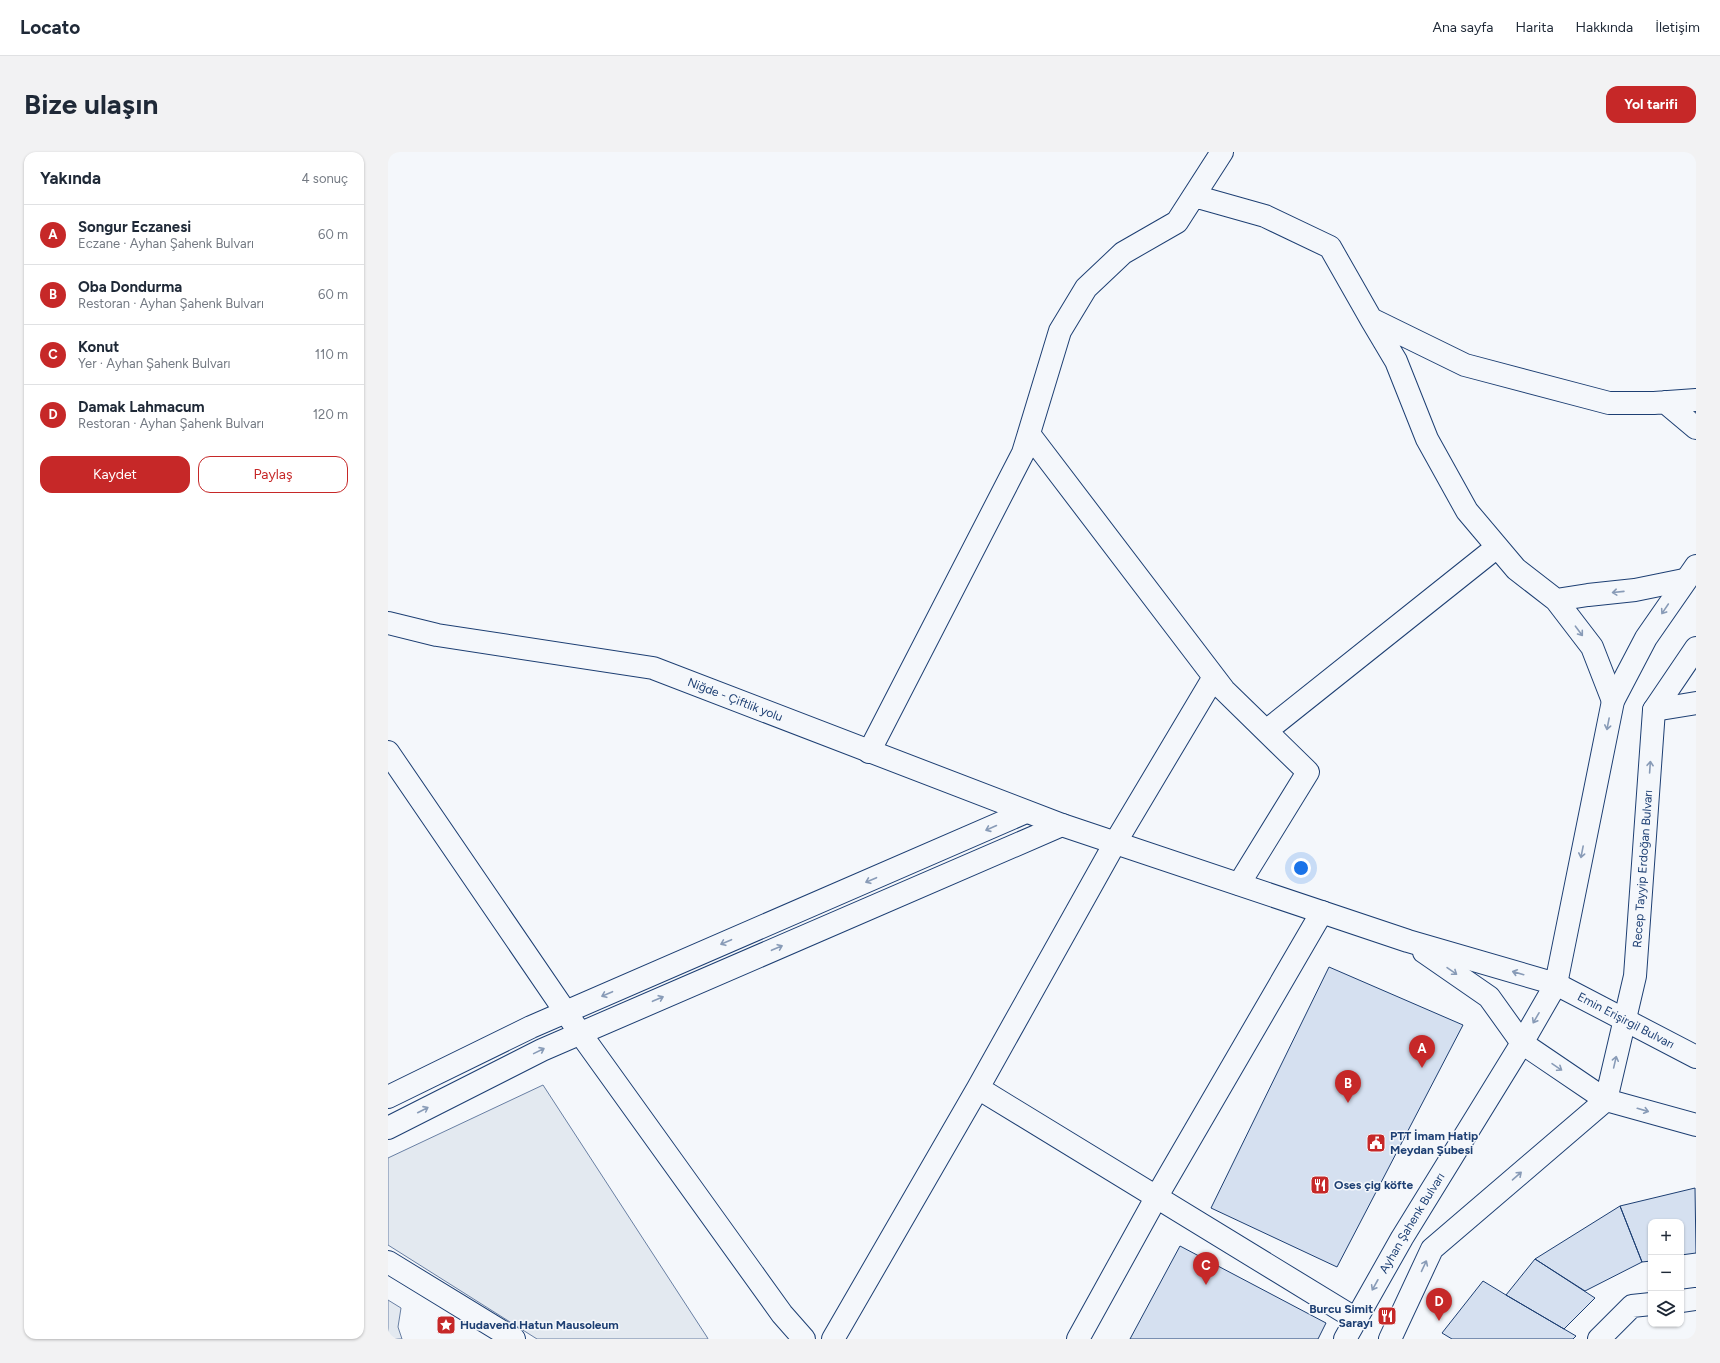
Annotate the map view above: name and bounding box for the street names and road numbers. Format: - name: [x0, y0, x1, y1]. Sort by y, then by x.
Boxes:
- street label: Niğde - Çiftlik yolu: [686, 675, 785, 724]
- street label: Recep Tayyip Erdoğan Bulvarı: [1630, 789, 1655, 948]
- street label: Emin Erişirgil Bulvarı: [1575, 989, 1677, 1052]
- street label: Ayhan Şahenk Bulvarı: [1377, 1170, 1448, 1276]

